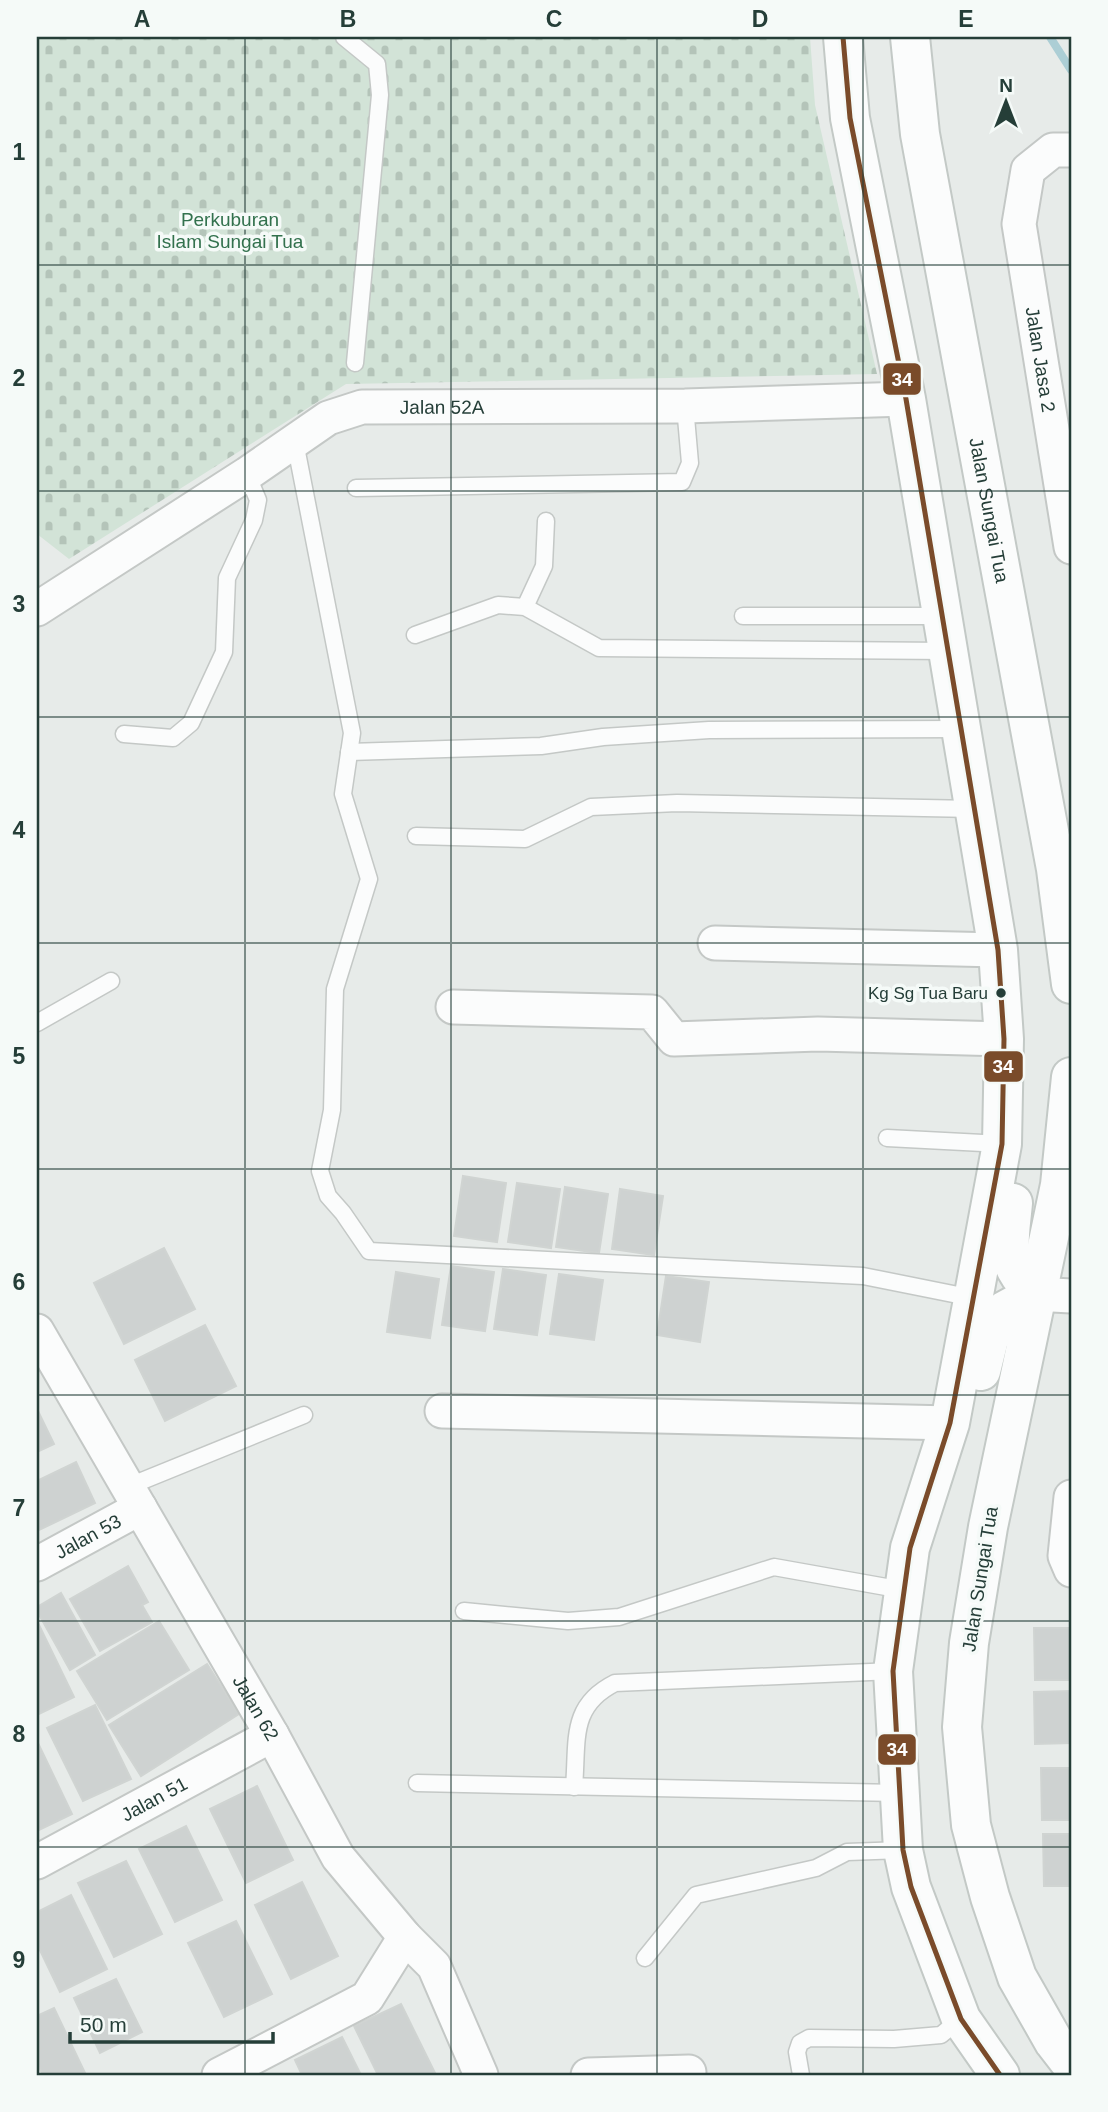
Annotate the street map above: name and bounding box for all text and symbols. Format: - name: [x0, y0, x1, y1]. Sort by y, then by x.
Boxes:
- text: A: [134, 6, 150, 32]
- text: B: [340, 6, 356, 32]
- text: C: [546, 6, 562, 32]
- text: D: [752, 6, 768, 32]
- text: E: [958, 6, 974, 32]
- north arrow: [972, 66, 1042, 136]
- text: N: [999, 75, 1013, 96]
- text: 1: [13, 139, 26, 165]
- park label: Perkuburan Islam Sungai Tua: [157, 209, 304, 252]
- street label: Jalan Jasa 2: [1022, 305, 1060, 414]
- line badge: 34: [882, 362, 922, 396]
- text: 2: [13, 365, 25, 391]
- text: 34: [891, 369, 913, 390]
- street label: Jalan 52A: [400, 396, 485, 417]
- street label: Jalan Sungai Tua: [966, 436, 1013, 585]
- text: 3: [13, 591, 25, 617]
- text: 4: [13, 817, 26, 843]
- place label: Kg Sg Tua Baru: [868, 984, 988, 1003]
- marker: Kg Sg Tua Baru: [994, 986, 1008, 1000]
- text: 5: [13, 1043, 26, 1069]
- line badge: 34: [983, 1050, 1024, 1083]
- text: 34: [992, 1056, 1014, 1077]
- text: 6: [13, 1269, 25, 1295]
- text: 7: [13, 1495, 25, 1521]
- street label: Jalan Sungai Tua: [958, 1504, 1002, 1653]
- street label: Jalan 53: [51, 1510, 125, 1563]
- street label: Jalan 62: [229, 1672, 283, 1744]
- text: 8: [13, 1721, 26, 1747]
- line badge: 34: [877, 1733, 917, 1766]
- text: 34: [886, 1739, 908, 1760]
- street label: Jalan 51: [117, 1772, 191, 1825]
- text: 9: [13, 1947, 25, 1973]
- scale bar: [70, 2000, 273, 2044]
- text: 50 m: [80, 2013, 127, 2036]

